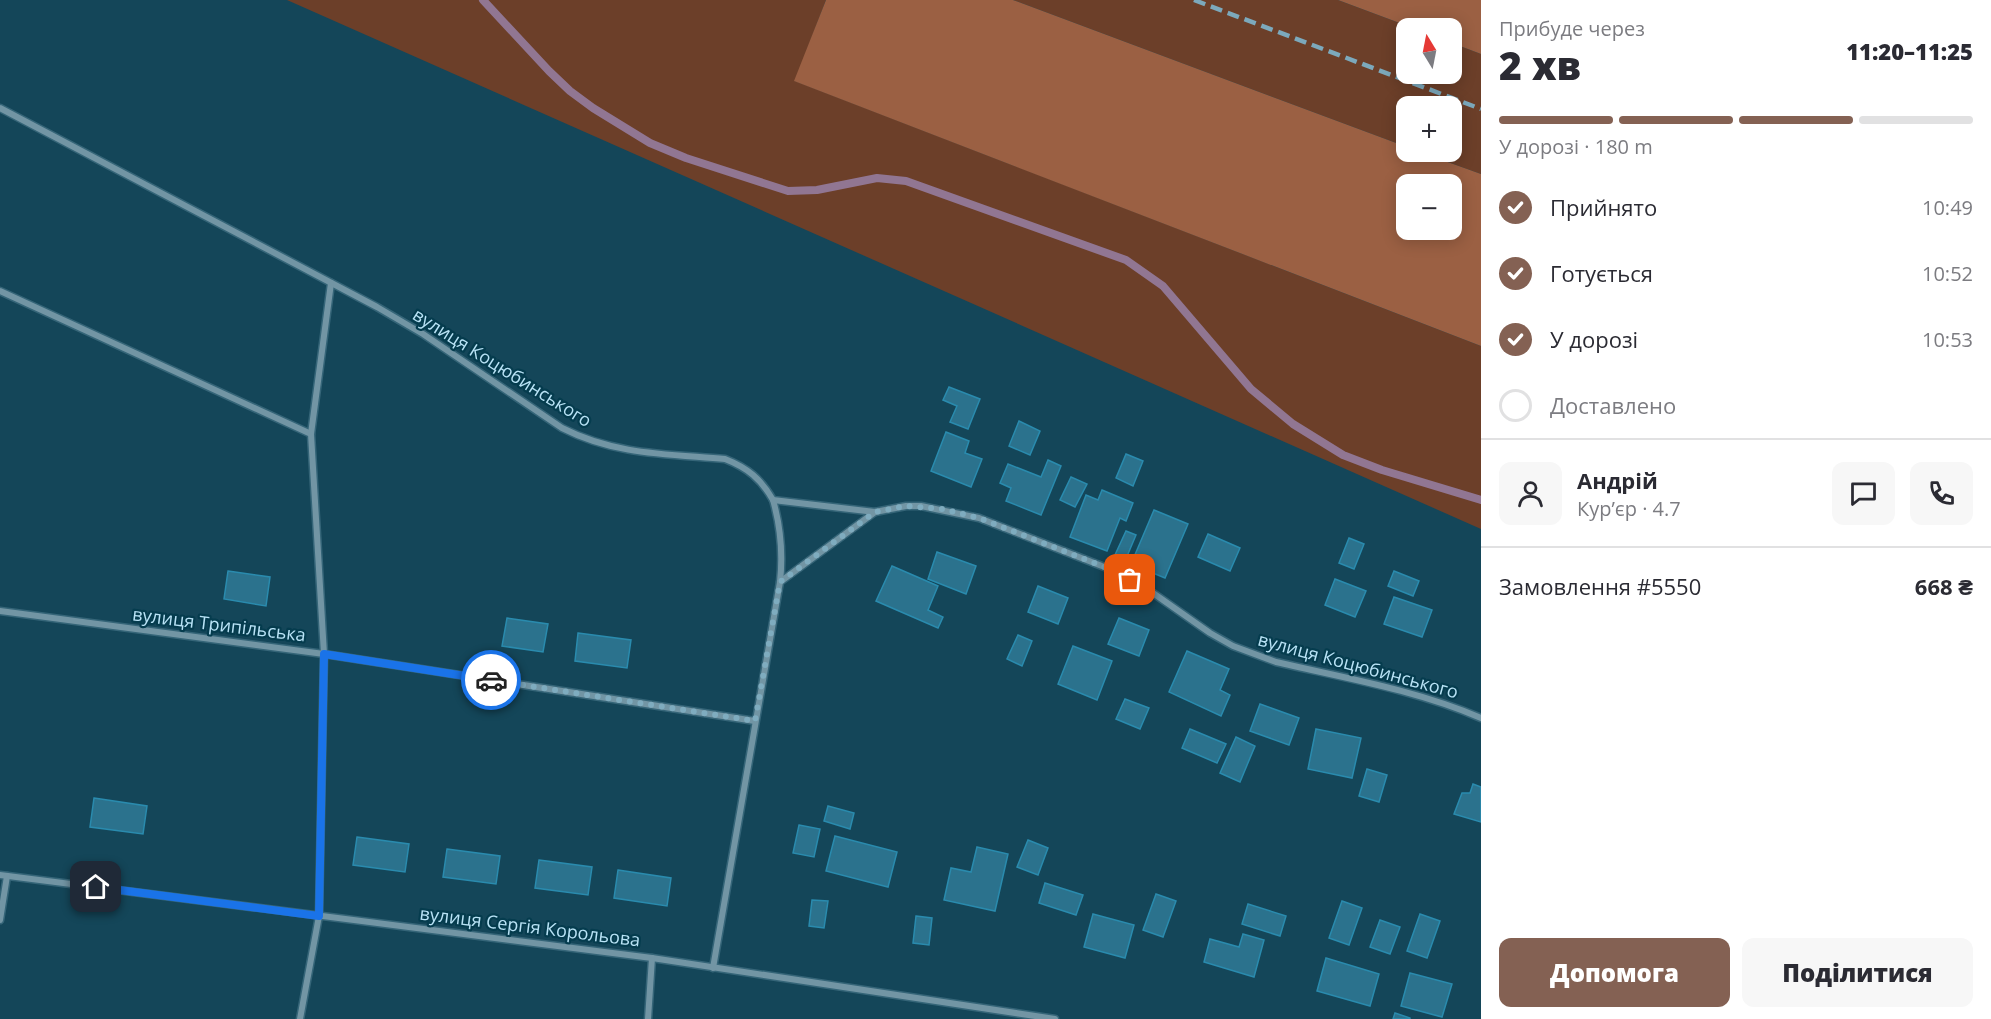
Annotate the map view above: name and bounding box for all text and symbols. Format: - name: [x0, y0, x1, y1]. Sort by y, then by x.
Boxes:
- text: Прибуде через: [1499, 15, 1645, 42]
- north arrow: [1396, 18, 1462, 84]
- map controls: [1396, 18, 1462, 240]
- text: 11:20–11:25: [1846, 36, 1973, 66]
- text: 2 хв: [1499, 38, 1581, 91]
- button: +: [1396, 96, 1462, 162]
- text: У дорозі · 180 m: [1499, 133, 1653, 160]
- button: −: [1396, 174, 1462, 240]
- icon: check: [1499, 191, 1532, 224]
- text: Прийнято: [1550, 192, 1657, 222]
- text: 10:49: [1922, 194, 1973, 221]
- icon: check: [1499, 257, 1532, 290]
- text: Готується: [1550, 258, 1653, 288]
- text: 10:52: [1922, 260, 1973, 287]
- street label: вулиця Коцюбинського: [409, 302, 596, 432]
- icon: check: [1499, 323, 1532, 356]
- text: У дорозі: [1550, 324, 1638, 354]
- text: 10:53: [1922, 326, 1973, 353]
- text: Доставлено: [1550, 390, 1676, 420]
- button: person: [1499, 462, 1562, 525]
- button: chat: [1832, 462, 1895, 525]
- button: phone: [1910, 462, 1973, 525]
- text: Андрій: [1577, 465, 1658, 495]
- text: Кур’єр · 4.7: [1577, 495, 1681, 522]
- pin: [1104, 554, 1155, 605]
- icon: bag: [1113, 563, 1146, 596]
- text: Замовлення #5550: [1499, 571, 1701, 601]
- text: 668 ₴: [1915, 571, 1973, 601]
- street label: вулиця Трипільська: [131, 601, 307, 647]
- street label: вулиця Коцюбинського: [1255, 627, 1461, 703]
- courier: [461, 650, 521, 710]
- icon: car: [475, 664, 508, 697]
- pin: [70, 861, 121, 912]
- icon: home: [79, 870, 112, 903]
- street label: вулиця Сергія Корольова: [418, 901, 642, 951]
- button: Допомога: [1499, 938, 1730, 1007]
- button: Поділитися: [1742, 938, 1973, 1007]

